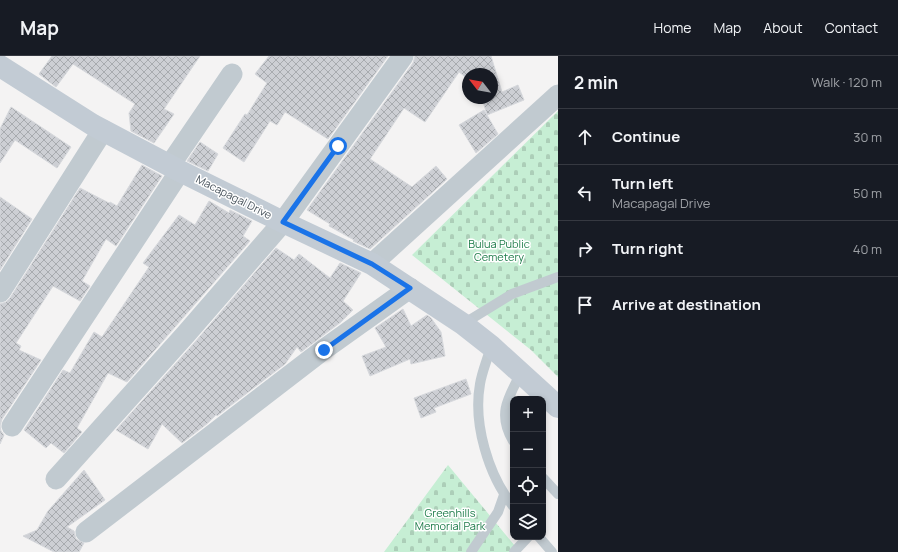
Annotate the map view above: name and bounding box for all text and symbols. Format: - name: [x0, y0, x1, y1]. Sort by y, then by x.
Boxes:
- text: Map: [20, 15, 59, 41]
- text: Home: [654, 18, 691, 37]
- text: Map: [713, 18, 741, 37]
- text: About: [763, 18, 803, 37]
- text: Contact: [825, 18, 878, 37]
- north arrow: [462, 68, 498, 104]
- text: 2 min: [574, 71, 618, 94]
- text: Walk · 120 m: [812, 73, 882, 91]
- icon: ahead: [574, 126, 596, 148]
- text: Continue: [612, 126, 680, 147]
- text: 30 m: [853, 128, 882, 146]
- route start: [329, 137, 347, 155]
- street label: Macapagal Drive: [194, 171, 275, 222]
- text: Turn left: [612, 173, 674, 194]
- icon: left: [574, 182, 596, 204]
- text: 50 m: [853, 184, 882, 202]
- text: Macapagal Drive: [612, 194, 710, 212]
- park label: Bulua Public Cemetery: [468, 236, 530, 264]
- icon: right: [574, 238, 596, 260]
- text: Turn right: [612, 238, 683, 259]
- text: 40 m: [853, 240, 882, 258]
- icon: arrive: [574, 294, 596, 316]
- text: Arrive at destination: [612, 294, 761, 315]
- route end: [315, 341, 333, 359]
- map controls: [510, 396, 546, 540]
- button: +: [510, 396, 546, 432]
- button: −: [510, 432, 546, 468]
- button: locate: [510, 468, 546, 504]
- button: layers: [510, 504, 546, 540]
- park label: Greenhills Memorial Park: [415, 505, 486, 533]

